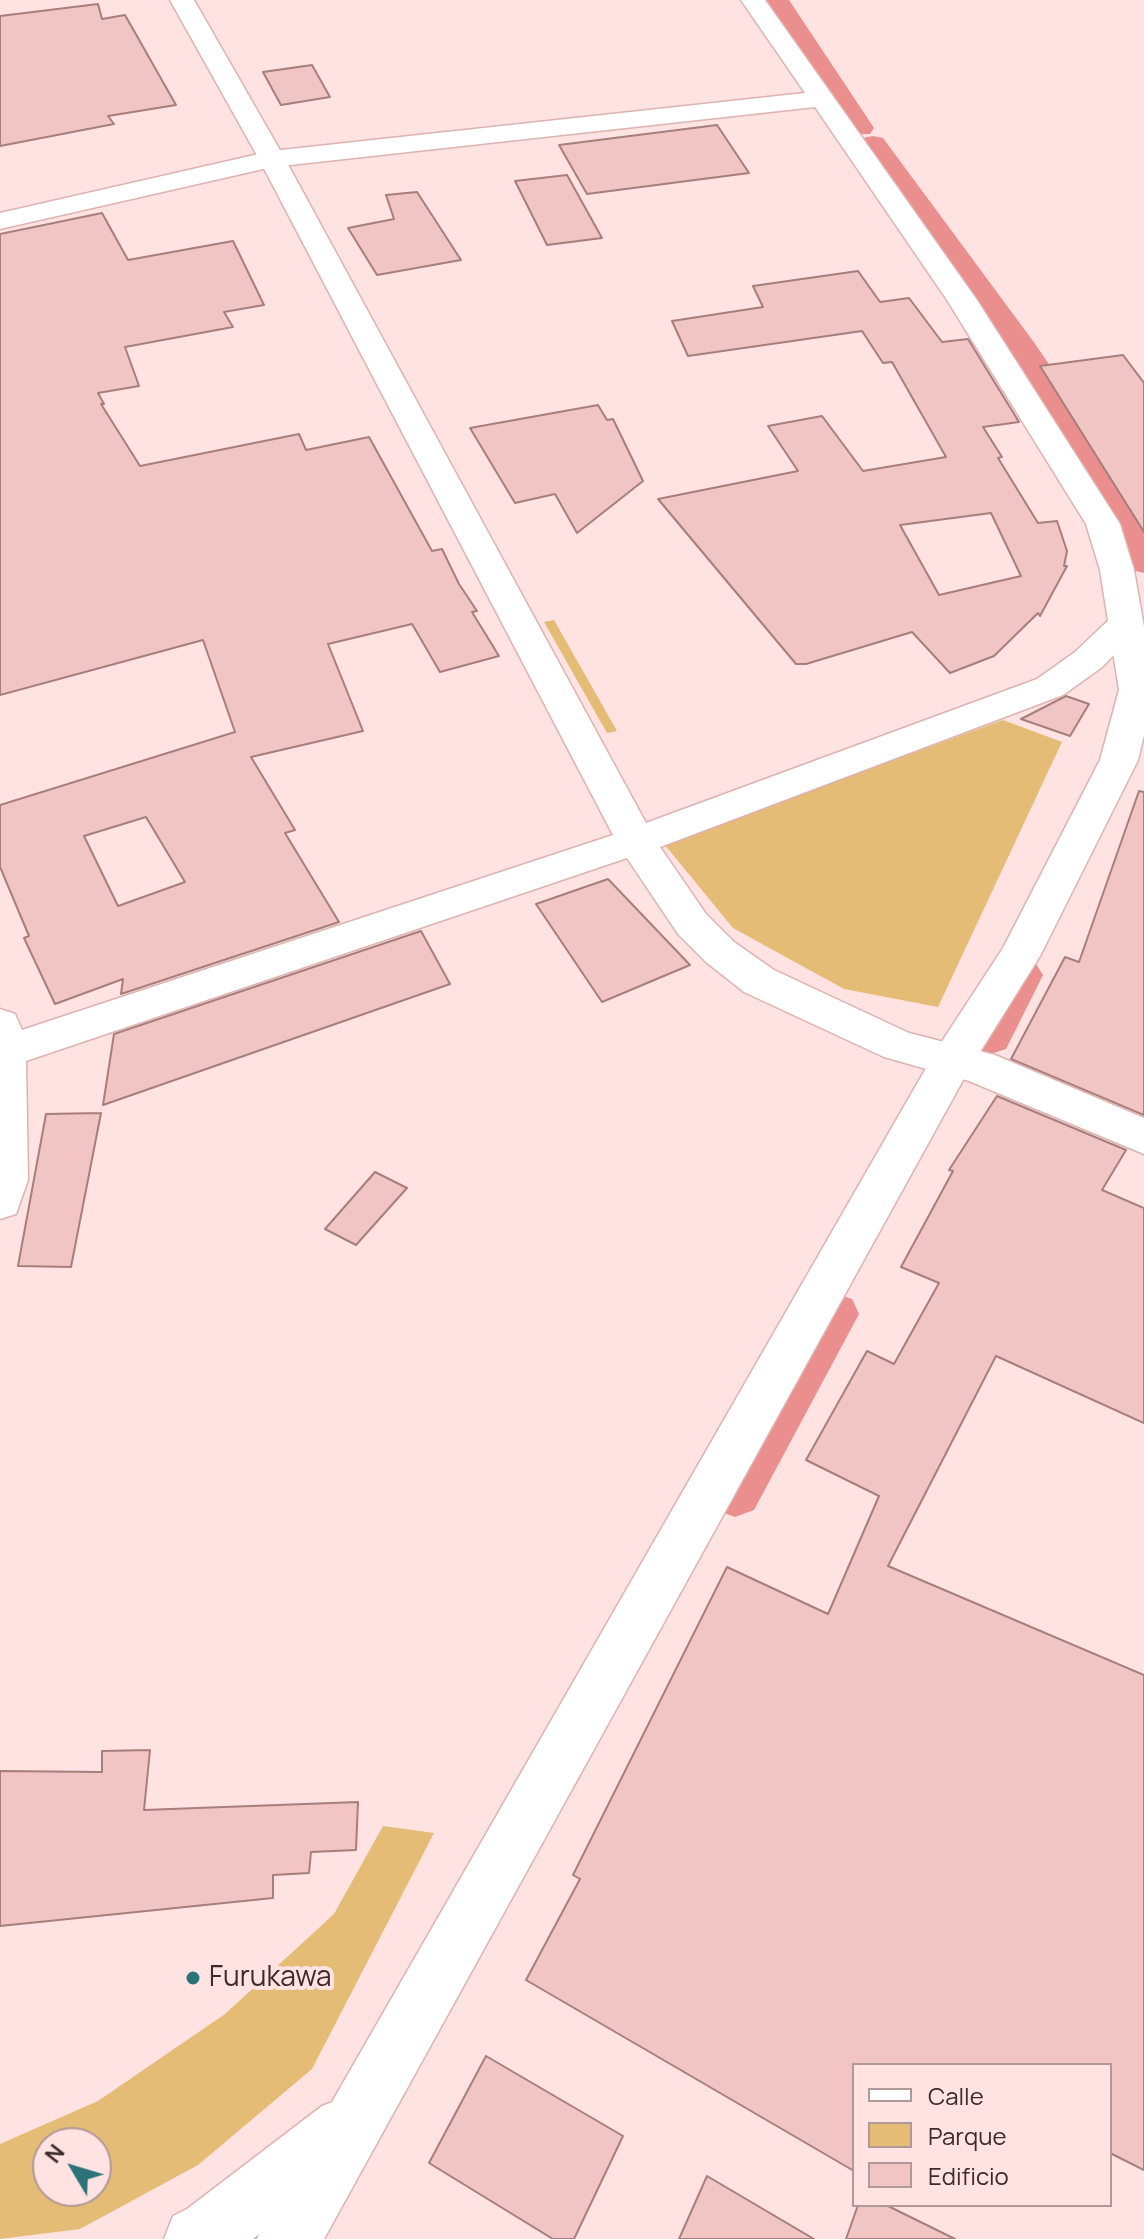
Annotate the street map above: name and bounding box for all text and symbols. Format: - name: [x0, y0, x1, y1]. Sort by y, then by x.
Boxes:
- place label: Furukawa: [209, 1961, 332, 1995]
- marker: Furukawa: [184, 1969, 202, 1987]
- legend: [852, 2063, 1112, 2207]
- text: Calle: [928, 2079, 984, 2112]
- text: Parque: [928, 2119, 1006, 2152]
- north arrow: [32, 2127, 112, 2207]
- text: N: [38, 2138, 71, 2169]
- text: Edificio: [928, 2159, 1009, 2192]

